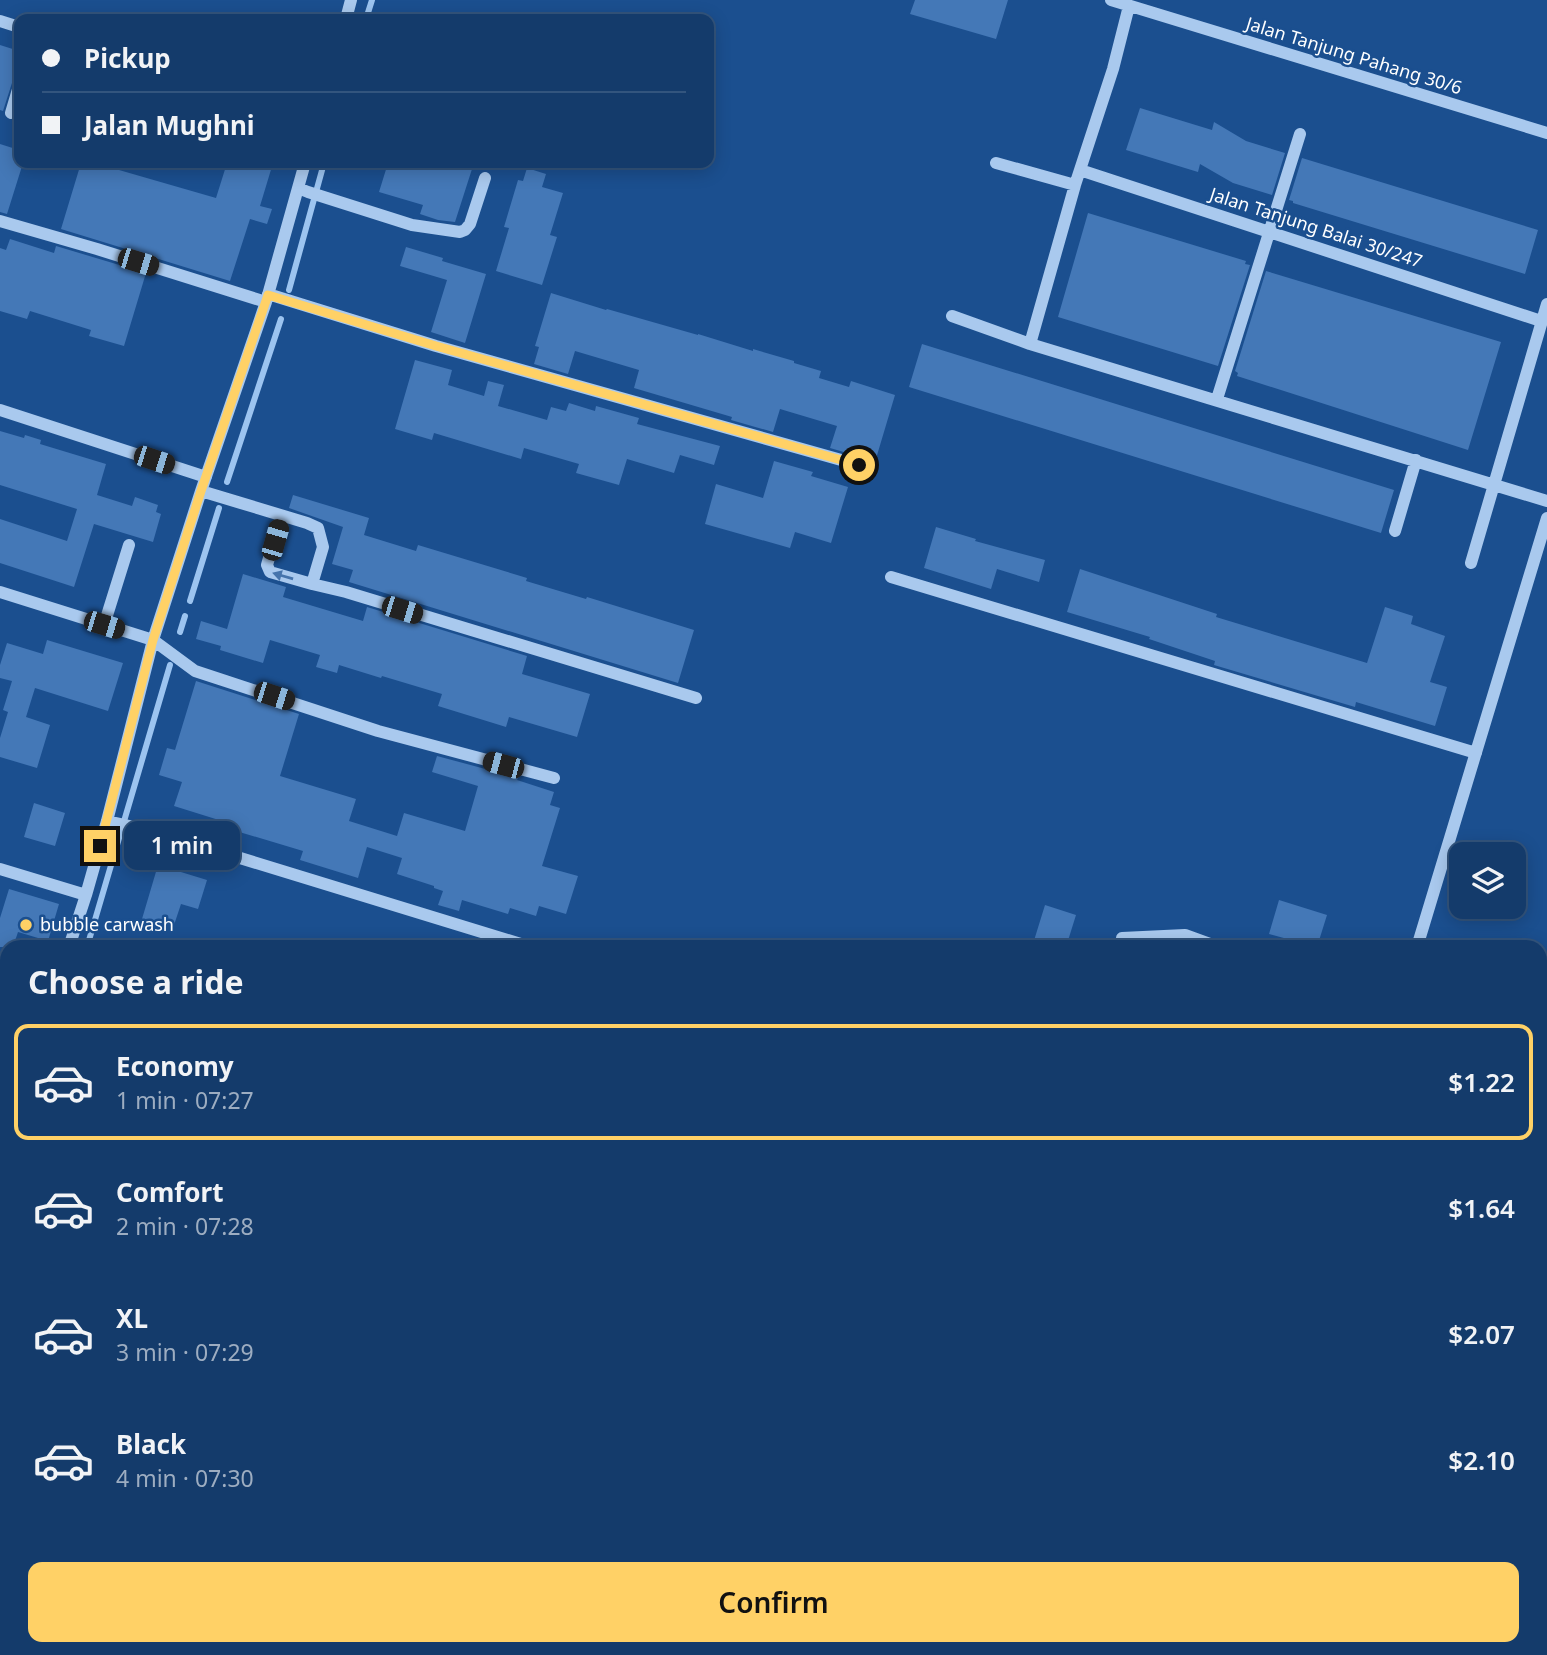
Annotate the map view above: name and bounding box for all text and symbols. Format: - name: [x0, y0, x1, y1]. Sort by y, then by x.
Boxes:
- street label: Jalan Tanjung Pahang 30/6: [1241, 10, 1465, 99]
- text: Pickup: [84, 40, 171, 76]
- text: Jalan Mughni: [84, 107, 255, 143]
- street label: Jalan Tanjung Balai 30/247: [1205, 181, 1426, 273]
- car: [115, 246, 162, 278]
- car: [131, 444, 178, 476]
- route start: [843, 449, 875, 481]
- car: [260, 517, 291, 563]
- one-way arrow: [273, 570, 294, 580]
- car: [379, 594, 426, 626]
- car: [81, 609, 128, 641]
- car: [251, 680, 298, 712]
- car: [480, 749, 527, 781]
- callout: 1 min: [124, 822, 240, 870]
- text: 1 min: [151, 829, 213, 861]
- route end: [84, 830, 116, 862]
- map controls: [1449, 842, 1526, 919]
- button: layers: [1449, 842, 1526, 919]
- place label: bubble carwash: [40, 912, 174, 936]
- marker: bubble carwash: [18, 917, 34, 933]
- text: Choose a ride: [28, 960, 244, 1003]
- text: Economy: [116, 1048, 234, 1084]
- icon: car: [32, 1051, 95, 1114]
- text: $1.22: [1448, 1064, 1515, 1100]
- text: 1 min · 07:27: [116, 1084, 254, 1116]
- text: Comfort: [116, 1174, 224, 1210]
- icon: car: [32, 1177, 95, 1240]
- text: $1.64: [1448, 1190, 1515, 1226]
- text: 2 min · 07:28: [116, 1210, 254, 1242]
- text: XL: [116, 1300, 148, 1336]
- icon: car: [32, 1303, 95, 1366]
- text: $2.07: [1448, 1316, 1515, 1352]
- text: 3 min · 07:29: [116, 1336, 254, 1368]
- text: Black: [116, 1426, 186, 1462]
- icon: car: [32, 1429, 95, 1492]
- text: $2.10: [1448, 1442, 1515, 1478]
- text: 4 min · 07:30: [116, 1462, 254, 1494]
- button: Confirm: [28, 1562, 1519, 1642]

